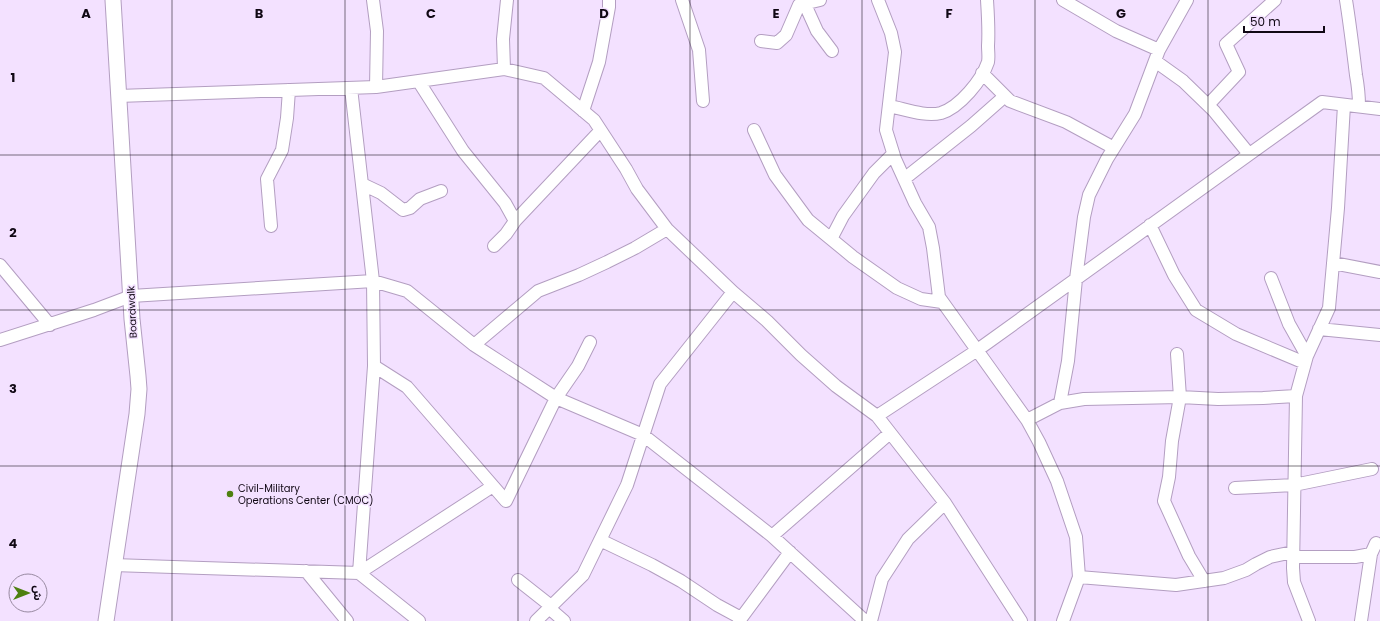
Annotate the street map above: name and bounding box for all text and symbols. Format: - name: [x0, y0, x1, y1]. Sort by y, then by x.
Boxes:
- text: A: [81, 4, 91, 23]
- text: B: [255, 4, 264, 23]
- text: C: [426, 4, 436, 23]
- text: D: [599, 4, 609, 23]
- text: E: [772, 4, 780, 23]
- text: F: [945, 4, 953, 23]
- text: G: [1116, 4, 1126, 23]
- scale bar: [1244, 8, 1324, 34]
- text: 50 m: [1250, 13, 1281, 30]
- text: 1: [11, 68, 15, 87]
- text: 2: [9, 223, 17, 242]
- street label: Boardwalk: [123, 285, 141, 339]
- text: 3: [9, 379, 17, 398]
- place label: Civil-Military Operations Center (CMOC): [238, 481, 374, 508]
- marker: Civil-Military Operations Center (CMOC): [225, 489, 235, 499]
- text: 4: [9, 534, 18, 553]
- north arrow: [8, 573, 48, 613]
- text: ش: [30, 585, 46, 601]

